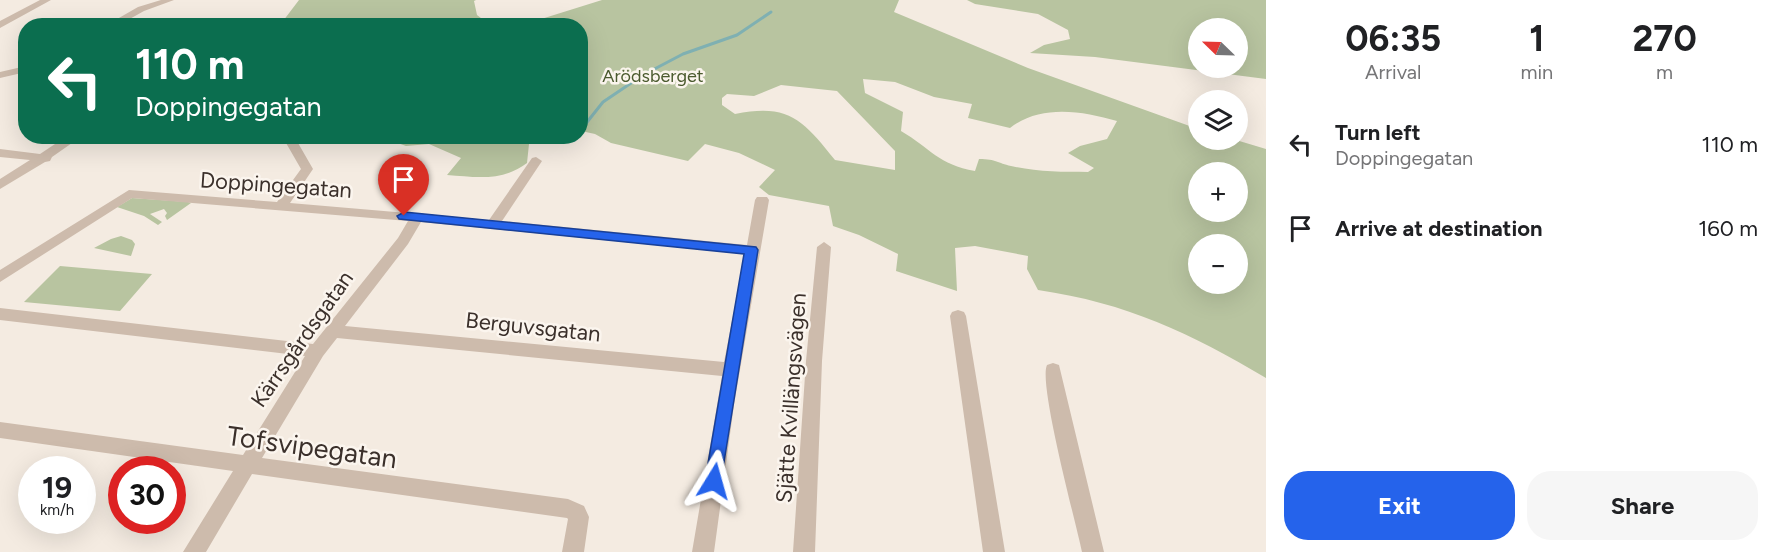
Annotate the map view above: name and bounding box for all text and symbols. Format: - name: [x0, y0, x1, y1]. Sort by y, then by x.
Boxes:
- text: 06:35: [1345, 17, 1441, 60]
- text: 1: [1529, 17, 1544, 60]
- text: 270: [1633, 17, 1697, 60]
- north arrow: [1188, 18, 1248, 78]
- map controls: [1188, 18, 1248, 294]
- text: 110 m: [135, 39, 244, 90]
- icon: left: [36, 42, 114, 120]
- text: Arrival: [1365, 60, 1421, 84]
- text: min: [1520, 60, 1553, 84]
- text: m: [1656, 60, 1673, 84]
- park label: Arödsberget: [602, 65, 704, 87]
- text: Doppingegatan: [135, 90, 322, 123]
- button: layers: [1188, 90, 1248, 150]
- text: Turn left: [1335, 119, 1421, 146]
- icon: left: [1284, 128, 1317, 161]
- text: 110 m: [1702, 131, 1758, 158]
- text: Doppingegatan: [1335, 146, 1473, 170]
- pin: [378, 154, 429, 216]
- button: +: [1188, 162, 1248, 222]
- icon: arrive: [387, 163, 420, 196]
- street label: Doppingegatan: [199, 166, 353, 204]
- icon: arrive: [1284, 212, 1317, 245]
- text: Arrive at destination: [1335, 215, 1543, 242]
- text: 160 m: [1698, 215, 1758, 242]
- button: −: [1188, 234, 1248, 294]
- street label: Kärrsgårdsgatan: [245, 266, 359, 412]
- street label: Sjätte Kvillängsvägen: [770, 292, 812, 504]
- street label: Berguvsgatan: [464, 306, 602, 348]
- street label: Tofsvipegatan: [225, 419, 399, 475]
- position arrow: [682, 449, 746, 513]
- speed limit sign: 30: [108, 456, 186, 534]
- text: 19: [42, 469, 72, 506]
- button: Exit: [1284, 471, 1515, 540]
- button: Share: [1527, 471, 1758, 540]
- text: km/h: [40, 501, 74, 519]

